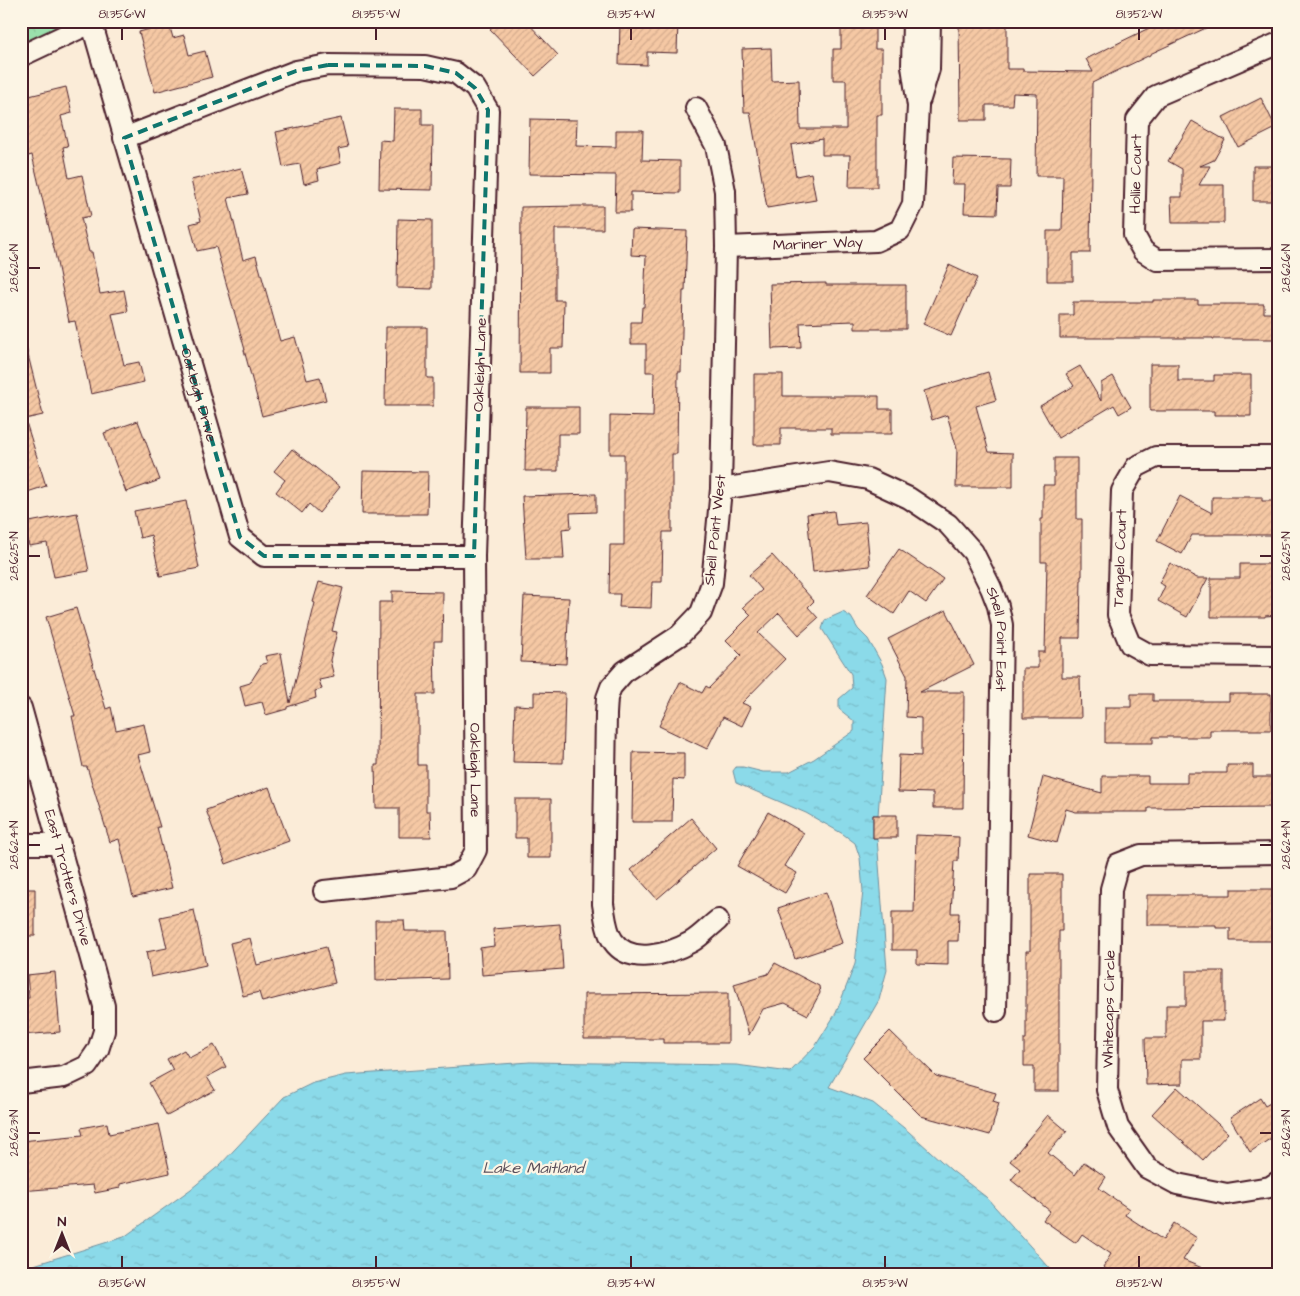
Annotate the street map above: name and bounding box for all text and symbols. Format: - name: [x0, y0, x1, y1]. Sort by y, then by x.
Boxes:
- text: 81.356°W: [98, 6, 146, 23]
- text: 81.355°W: [352, 6, 401, 23]
- text: 81.354°W: [607, 6, 656, 23]
- text: 81.353°W: [862, 6, 909, 23]
- text: 81.352°W: [1116, 6, 1163, 23]
- street label: Hollie Court: [1125, 134, 1147, 214]
- street label: Mariner Way: [772, 231, 864, 256]
- text: 28.626°N: [6, 243, 23, 292]
- text: 28.626°N: [1278, 243, 1295, 292]
- street label: Oakleigh Lane: [468, 317, 493, 413]
- street label: Oakleigh Drive: [175, 345, 222, 444]
- street label: Shell Point West: [699, 473, 731, 587]
- street label: Tangelo Court: [1108, 509, 1133, 607]
- text: 28.625°N: [6, 531, 23, 581]
- text: 28.625°N: [1278, 531, 1295, 581]
- street label: Shell Point East: [981, 583, 1013, 692]
- street label: Oakleigh Lane: [464, 723, 486, 817]
- street label: East Trotters Drive: [39, 807, 97, 948]
- text: 28.624°N: [6, 820, 23, 870]
- text: 28.624°N: [1278, 820, 1295, 870]
- street label: Whitecaps Circle: [1097, 950, 1121, 1068]
- text: 28.623°N: [6, 1109, 23, 1157]
- text: 28.623°N: [1278, 1109, 1295, 1157]
- water label: Lake Maitland: [482, 1157, 586, 1179]
- north arrow: [38, 1208, 88, 1258]
- text: N: [58, 1212, 67, 1232]
- text: 81.356°W: [98, 1275, 146, 1292]
- text: 81.355°W: [352, 1275, 401, 1292]
- text: 81.354°W: [607, 1275, 656, 1292]
- text: 81.353°W: [862, 1275, 909, 1292]
- text: 81.352°W: [1116, 1275, 1163, 1292]

